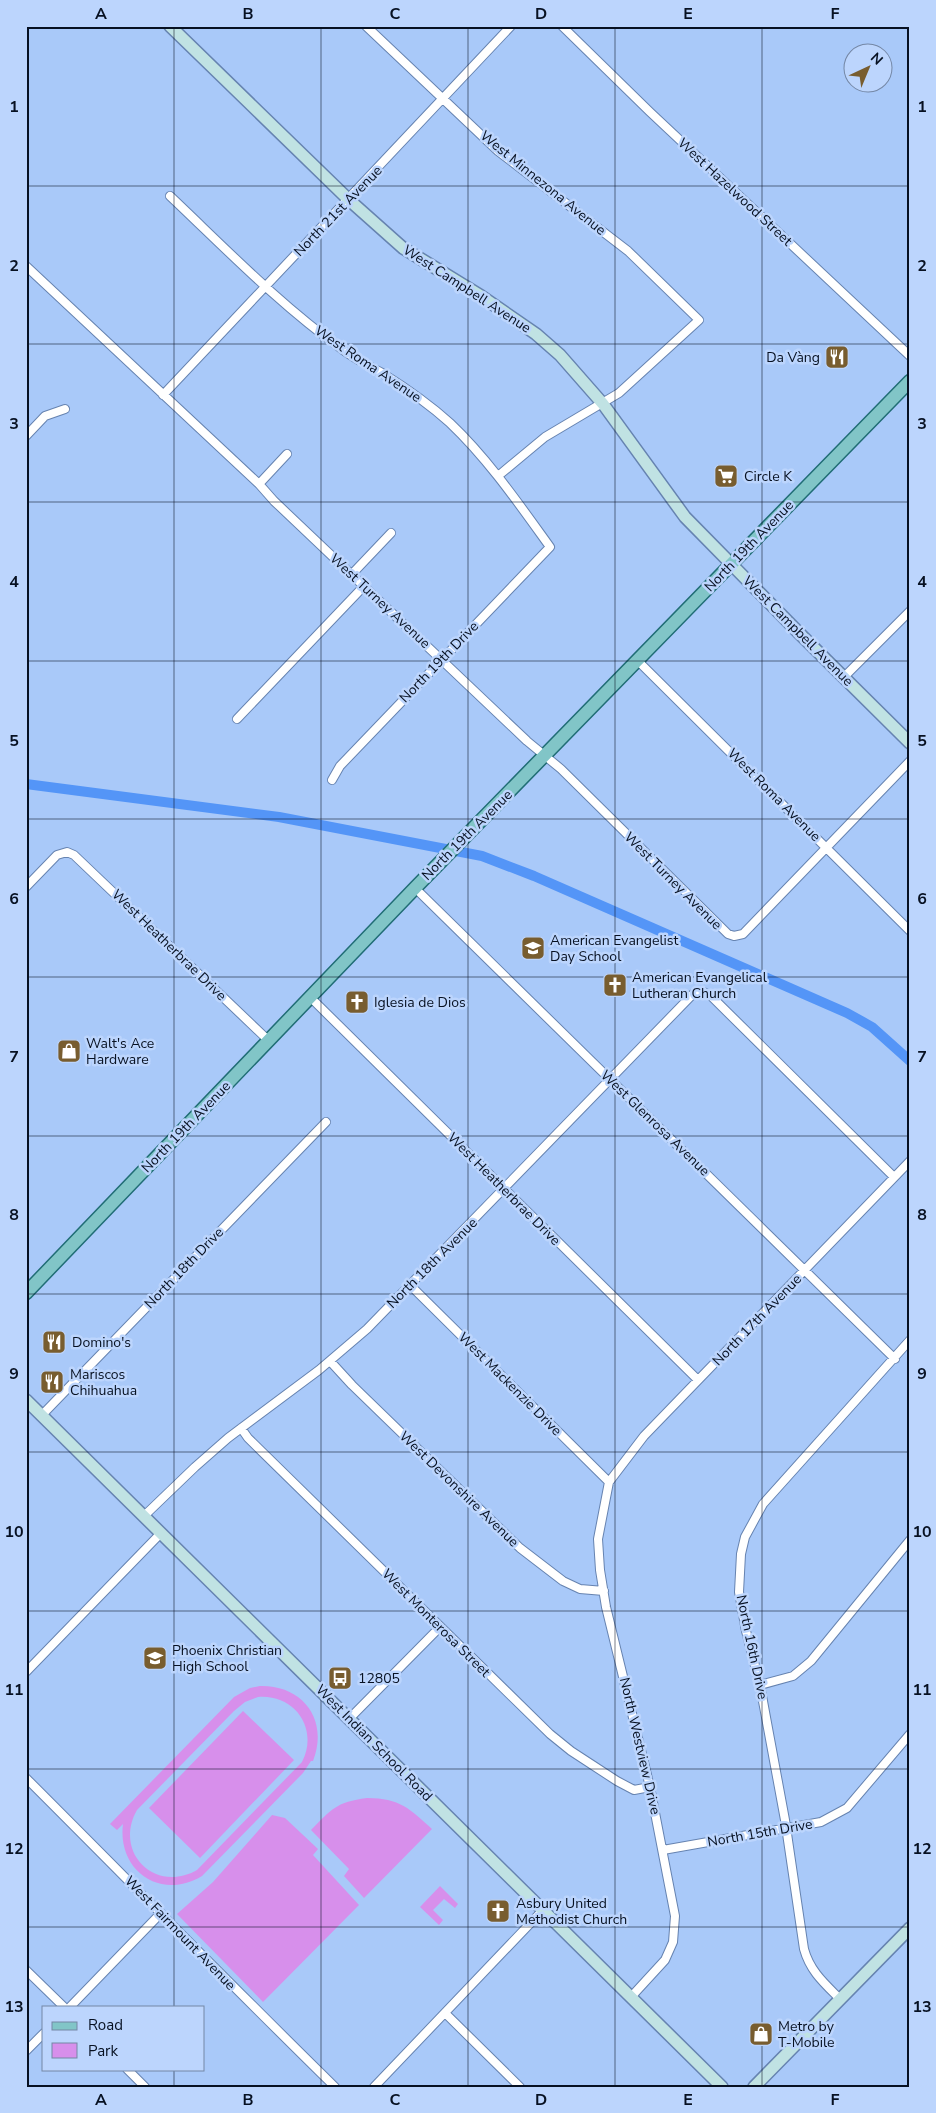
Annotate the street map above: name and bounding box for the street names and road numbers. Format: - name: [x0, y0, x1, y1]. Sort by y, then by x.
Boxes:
- street label: West Minnezona Avenue: [476, 126, 610, 240]
- street label: West Hazelwood Street: [674, 134, 796, 250]
- street label: North 21st Avenue: [290, 161, 386, 261]
- street label: West Campbell Avenue: [399, 240, 535, 338]
- street label: West Roma Avenue: [311, 321, 425, 407]
- street label: North 19th Avenue: [700, 496, 798, 596]
- street label: West Turney Avenue: [326, 549, 434, 653]
- street label: West Campbell Avenue: [739, 572, 857, 690]
- street label: North 19th Drive: [395, 617, 483, 707]
- street label: West Roma Avenue: [723, 744, 825, 846]
- street label: North 19th Avenue: [418, 786, 516, 884]
- street label: West Turney Avenue: [620, 828, 726, 934]
- street label: West Heatherbrae Drive: [107, 885, 231, 1005]
- street label: West Glenrosa Avenue: [596, 1066, 714, 1180]
- street label: North 19th Avenue: [137, 1077, 235, 1177]
- street label: West Heatherbrae Drive: [443, 1128, 565, 1250]
- street label: North 18th Avenue: [383, 1214, 481, 1312]
- street label: North 18th Drive: [140, 1223, 228, 1313]
- street label: North 17th Avenue: [708, 1270, 806, 1370]
- street label: West Mackenzie Drive: [454, 1328, 566, 1440]
- street label: West Devonshire Avenue: [395, 1427, 523, 1551]
- street label: West Monterosa Street: [378, 1565, 494, 1681]
- street label: North 16th Drive: [732, 1593, 772, 1701]
- street label: North Westview Drive: [615, 1676, 665, 1816]
- street label: West Indian School Road: [311, 1680, 437, 1806]
- street label: North 15th Drive: [706, 1814, 814, 1852]
- street label: West Fairmount Avenue: [120, 1872, 240, 1994]

